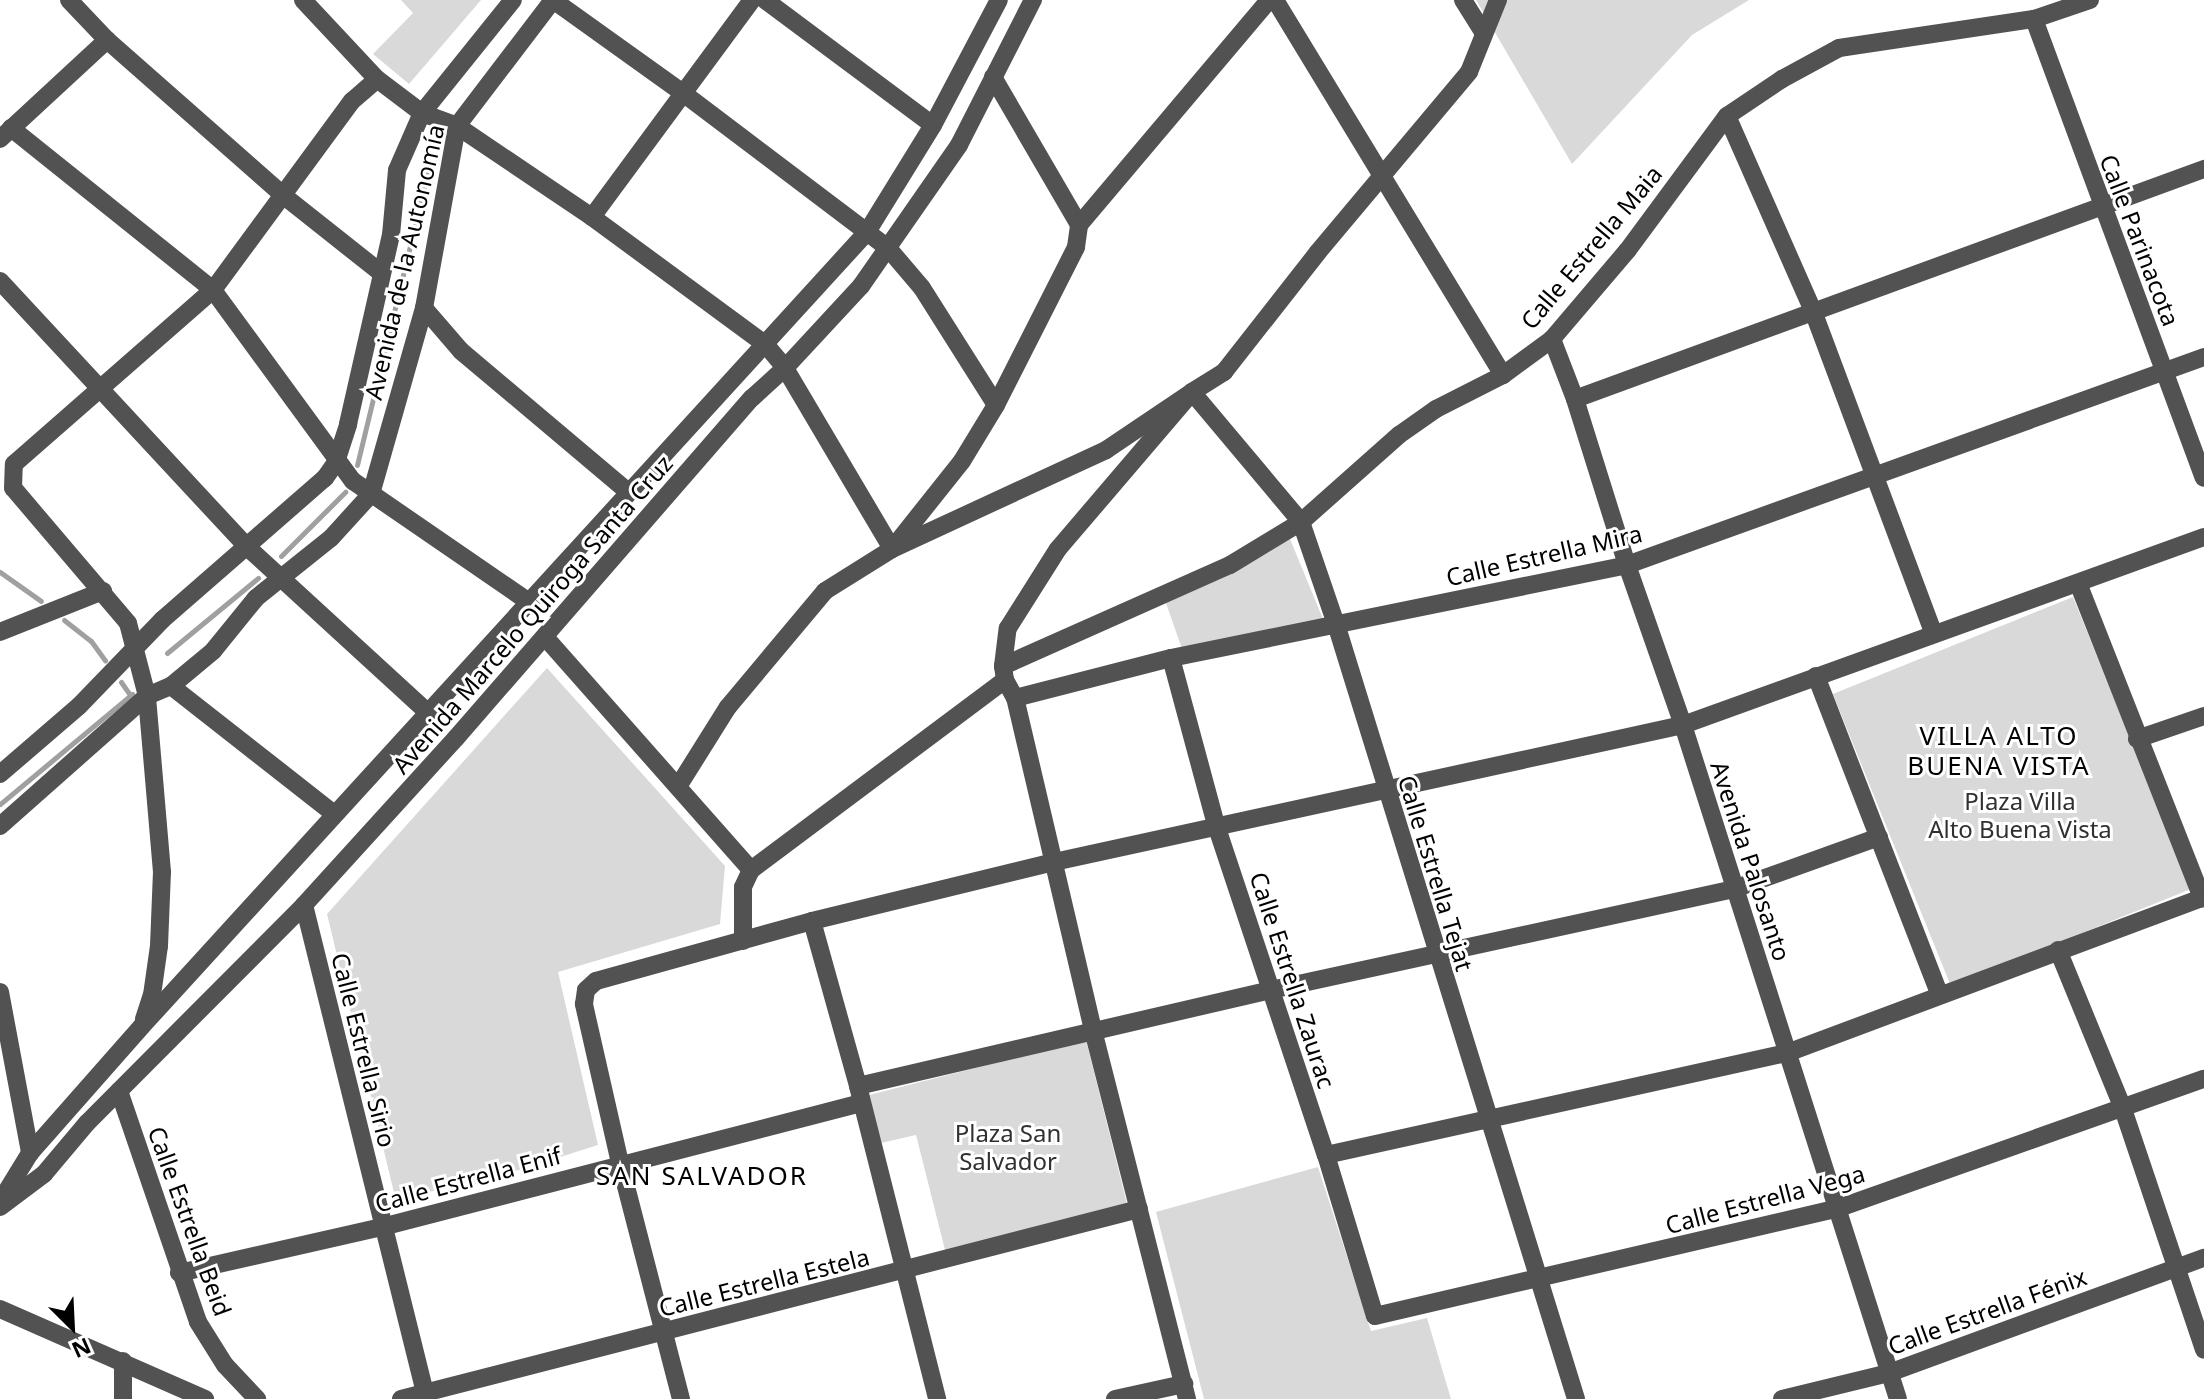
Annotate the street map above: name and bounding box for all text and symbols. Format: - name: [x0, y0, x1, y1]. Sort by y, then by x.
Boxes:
- street label: Avenida de la Autonomía: [358, 121, 450, 403]
- street label: Calle Parinacota: [2094, 150, 2186, 330]
- street label: Calle Estrella Maia: [1514, 160, 1668, 334]
- street label: Avenida Marcelo Quiroga Santa Cruz: [386, 449, 678, 779]
- street label: Calle Estrella Mira: [1443, 518, 1645, 592]
- district label: VILLA ALTO BUENA VISTA: [1907, 720, 2091, 782]
- street label: Avenida Palosanto: [1705, 758, 1797, 964]
- street label: Calle Estrella Tejat: [1393, 772, 1479, 974]
- park label: Plaza Villa Alto Buena Vista: [1928, 787, 2112, 843]
- street label: Calle Estrella Zaurac: [1244, 868, 1342, 1092]
- street label: Calle Estrella Sirio: [326, 950, 402, 1150]
- park label: Plaza San Salvador: [955, 1119, 1061, 1175]
- street label: Calle Estrella Beid: [142, 1122, 238, 1320]
- street label: Calle Estrella Enif: [372, 1140, 564, 1218]
- street label: Calle Estrella Vega: [1662, 1159, 1868, 1239]
- district label: SAN SALVADOR: [596, 1160, 808, 1192]
- street label: Calle Estrella Estela: [656, 1242, 872, 1322]
- street label: Calle Estrella Fénix: [1884, 1262, 2090, 1360]
- north arrow: [32, 1287, 112, 1367]
- text: N: [67, 1332, 96, 1366]

